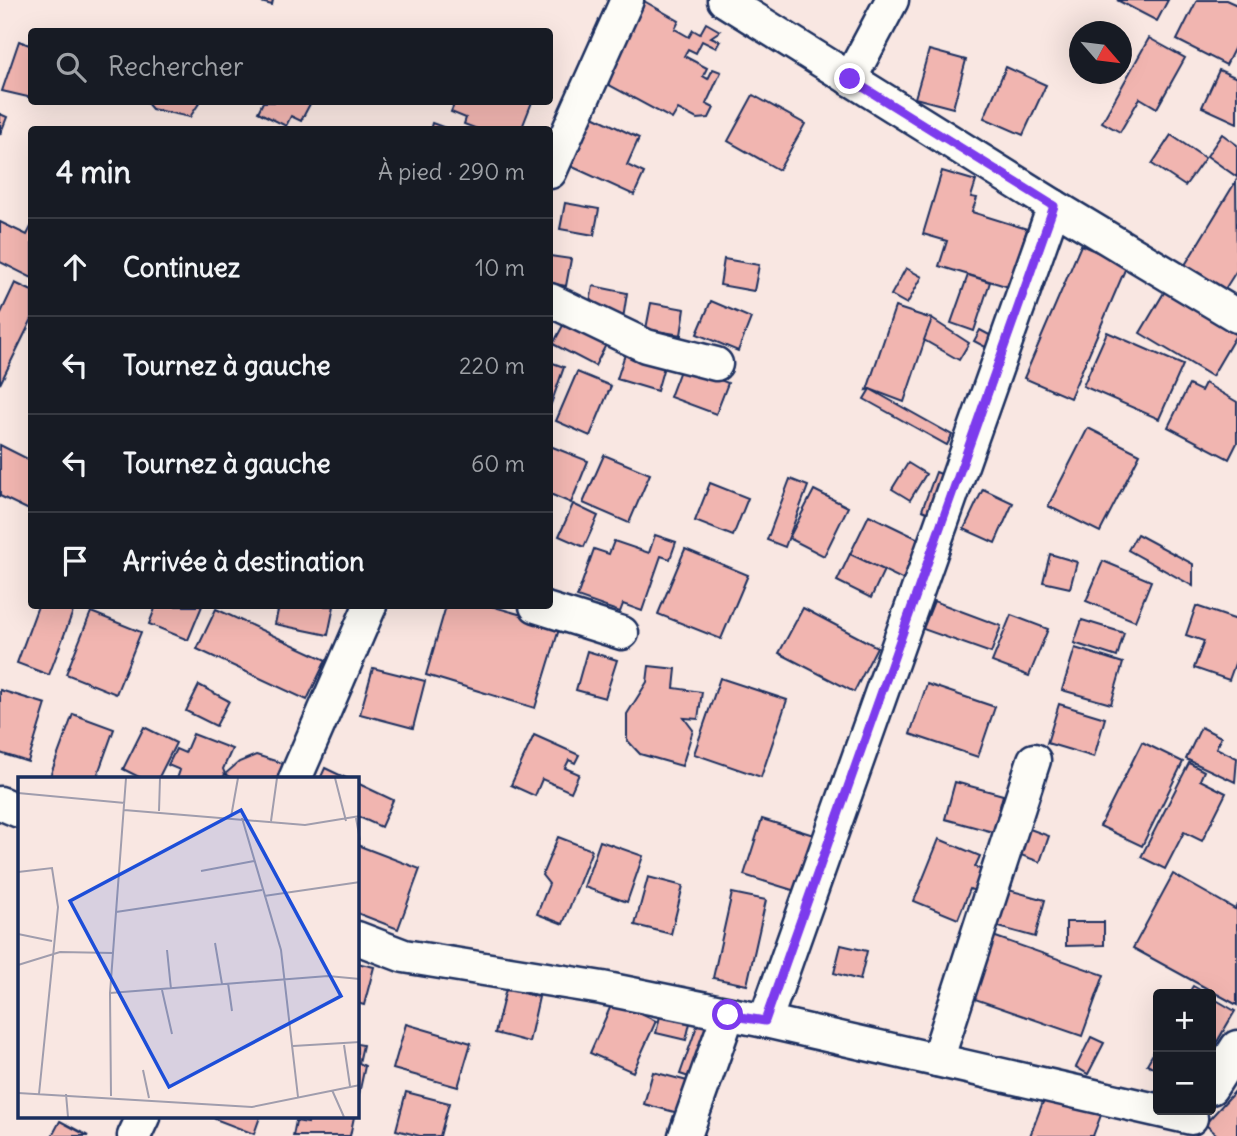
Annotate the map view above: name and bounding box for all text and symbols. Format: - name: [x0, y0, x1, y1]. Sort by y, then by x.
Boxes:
- north arrow: [1069, 21, 1132, 84]
- search box: [28, 28, 553, 105]
- icon: search: [52, 48, 90, 86]
- text: Rechercher: [108, 50, 244, 83]
- route end: [834, 63, 865, 94]
- text: 4 min: [56, 153, 131, 191]
- text: À pied · 290 m: [378, 157, 525, 186]
- icon: ahead: [56, 248, 94, 286]
- text: Continuez: [123, 251, 240, 284]
- text: 10 m: [475, 253, 525, 282]
- icon: left: [56, 346, 94, 384]
- text: Tournez à gauche: [123, 349, 331, 382]
- text: 220 m: [459, 351, 525, 380]
- icon: left: [56, 444, 94, 482]
- text: Tournez à gauche: [123, 447, 331, 480]
- text: 60 m: [471, 449, 525, 478]
- icon: arrive: [56, 542, 94, 580]
- text: Arrivée à destination: [123, 545, 364, 578]
- inset map: [18, 777, 359, 1118]
- map controls: [1153, 989, 1216, 1115]
- button: +: [1153, 989, 1216, 1052]
- route start: [712, 999, 743, 1030]
- button: −: [1153, 1052, 1216, 1115]

